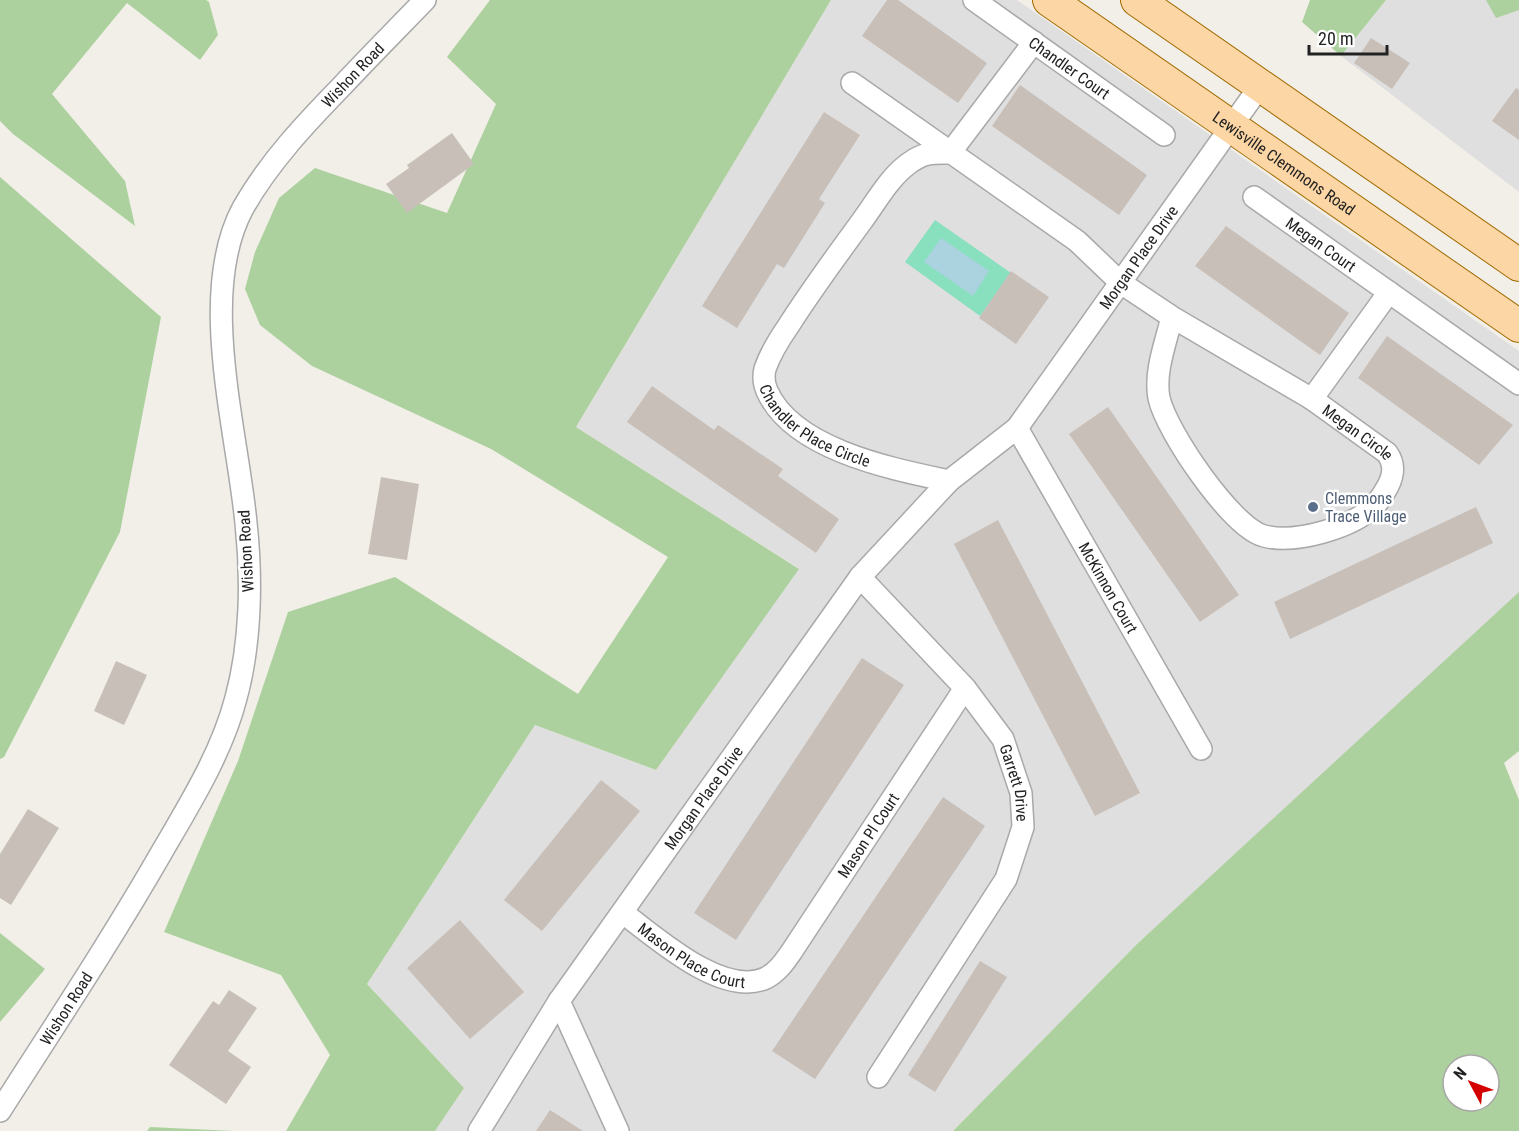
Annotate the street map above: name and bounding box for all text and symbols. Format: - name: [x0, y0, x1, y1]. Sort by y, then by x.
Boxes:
- scale bar: [1309, 18, 1387, 56]
- text: 20 m: [1318, 28, 1353, 49]
- street label: Chandler Court: [1025, 33, 1114, 103]
- street label: Wishon Road: [317, 38, 388, 111]
- street label: Lewisville Clemmons Road: [1209, 107, 1359, 219]
- street label: Morgan Place Drive: [1095, 202, 1182, 313]
- street label: Megan Court: [1282, 213, 1360, 276]
- street label: Chandler Place Circle: [756, 382, 873, 471]
- street label: Megan Circle: [1319, 400, 1398, 463]
- place label: Clemmons Trace Village: [1325, 489, 1407, 526]
- marker: Clemmons Trace Village: [1306, 500, 1320, 514]
- street label: Wishon Road: [234, 509, 258, 593]
- street label: McKinnon Court: [1075, 539, 1142, 637]
- street label: Morgan Place Drive: [660, 742, 747, 853]
- street label: Garrett Drive: [996, 742, 1032, 822]
- street label: Mason Pl Court: [833, 789, 903, 881]
- street label: Mason Place Court: [634, 919, 746, 991]
- street label: Wishon Road: [36, 968, 96, 1048]
- north arrow: [1441, 1053, 1501, 1113]
- text: N: [1450, 1064, 1470, 1083]

